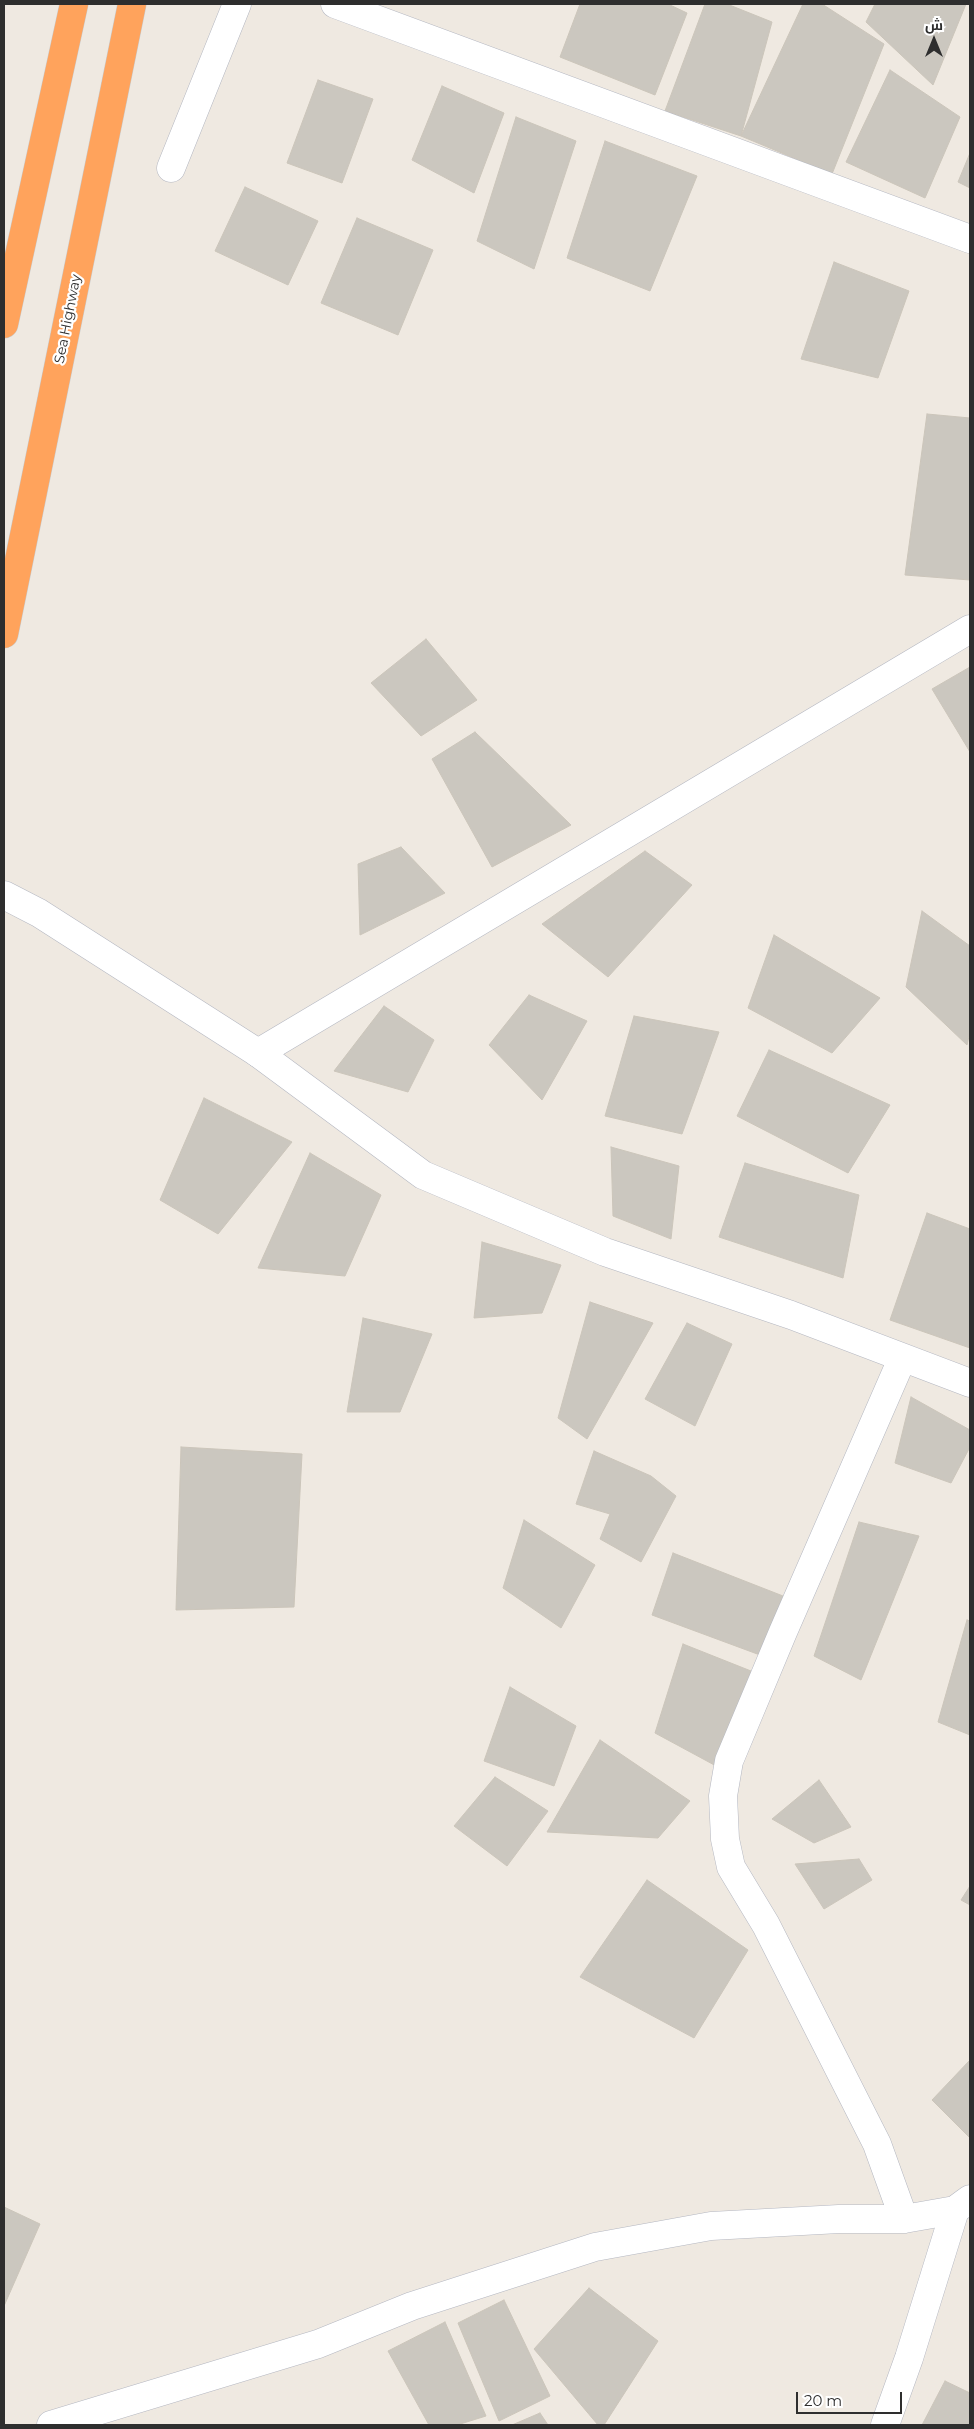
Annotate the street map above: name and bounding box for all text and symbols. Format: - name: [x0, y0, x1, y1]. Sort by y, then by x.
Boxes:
- north arrow: [909, 15, 959, 65]
- text: ش: [925, 16, 943, 34]
- street label: Sea Highway: [51, 273, 85, 365]
- scale bar: [799, 2382, 905, 2414]
- text: 20 m: [804, 2391, 842, 2410]

